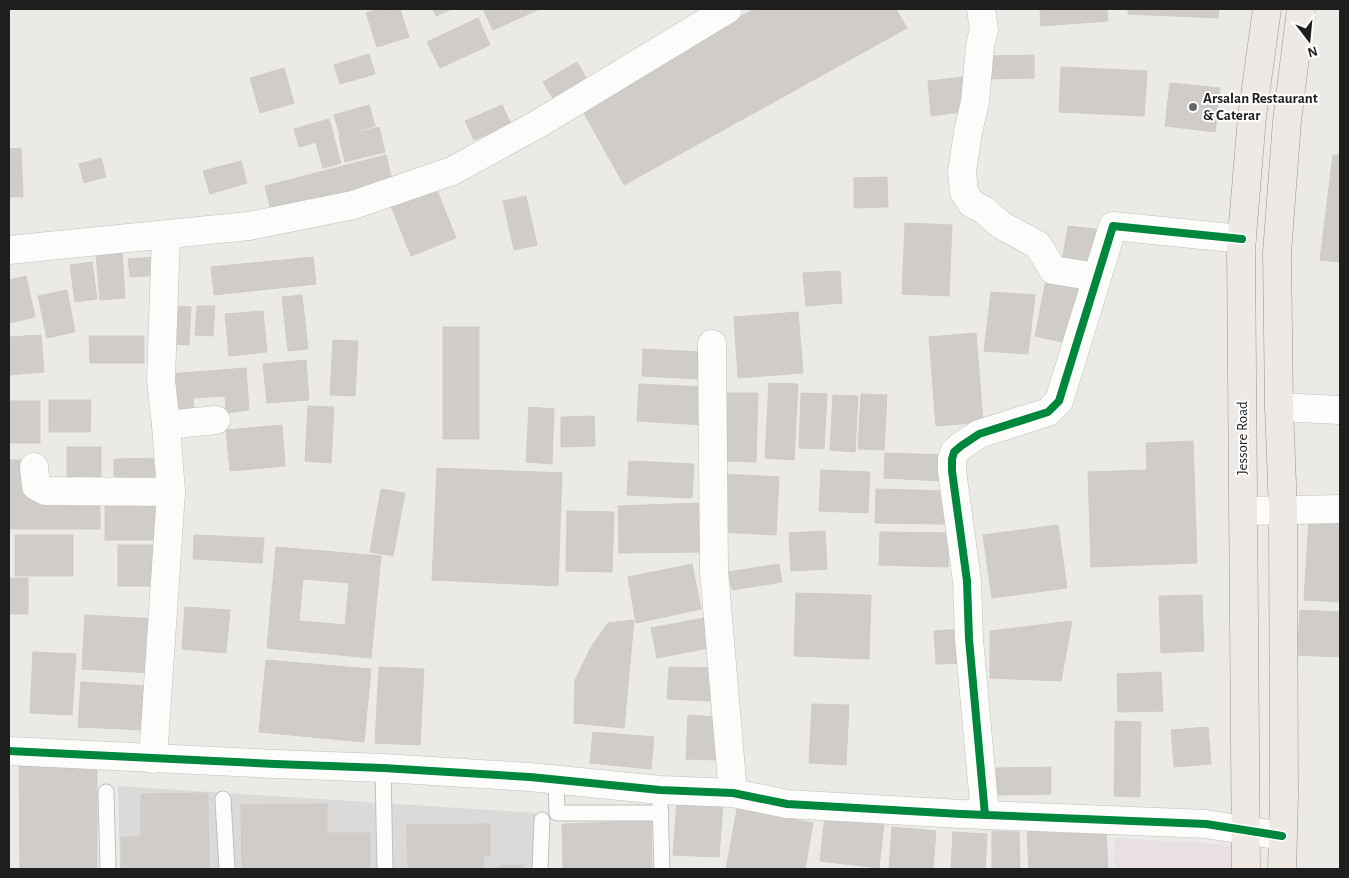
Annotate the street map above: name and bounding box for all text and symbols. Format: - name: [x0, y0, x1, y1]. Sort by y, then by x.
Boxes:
- north arrow: [1284, 15, 1334, 65]
- text: N: [1306, 43, 1319, 60]
- place label: Arsalan Restaurant & Caterar: [1203, 91, 1318, 123]
- marker: Arsalan Restaurant & Caterar: [1187, 101, 1199, 113]
- street label: Jessore Road: [1235, 401, 1250, 475]

